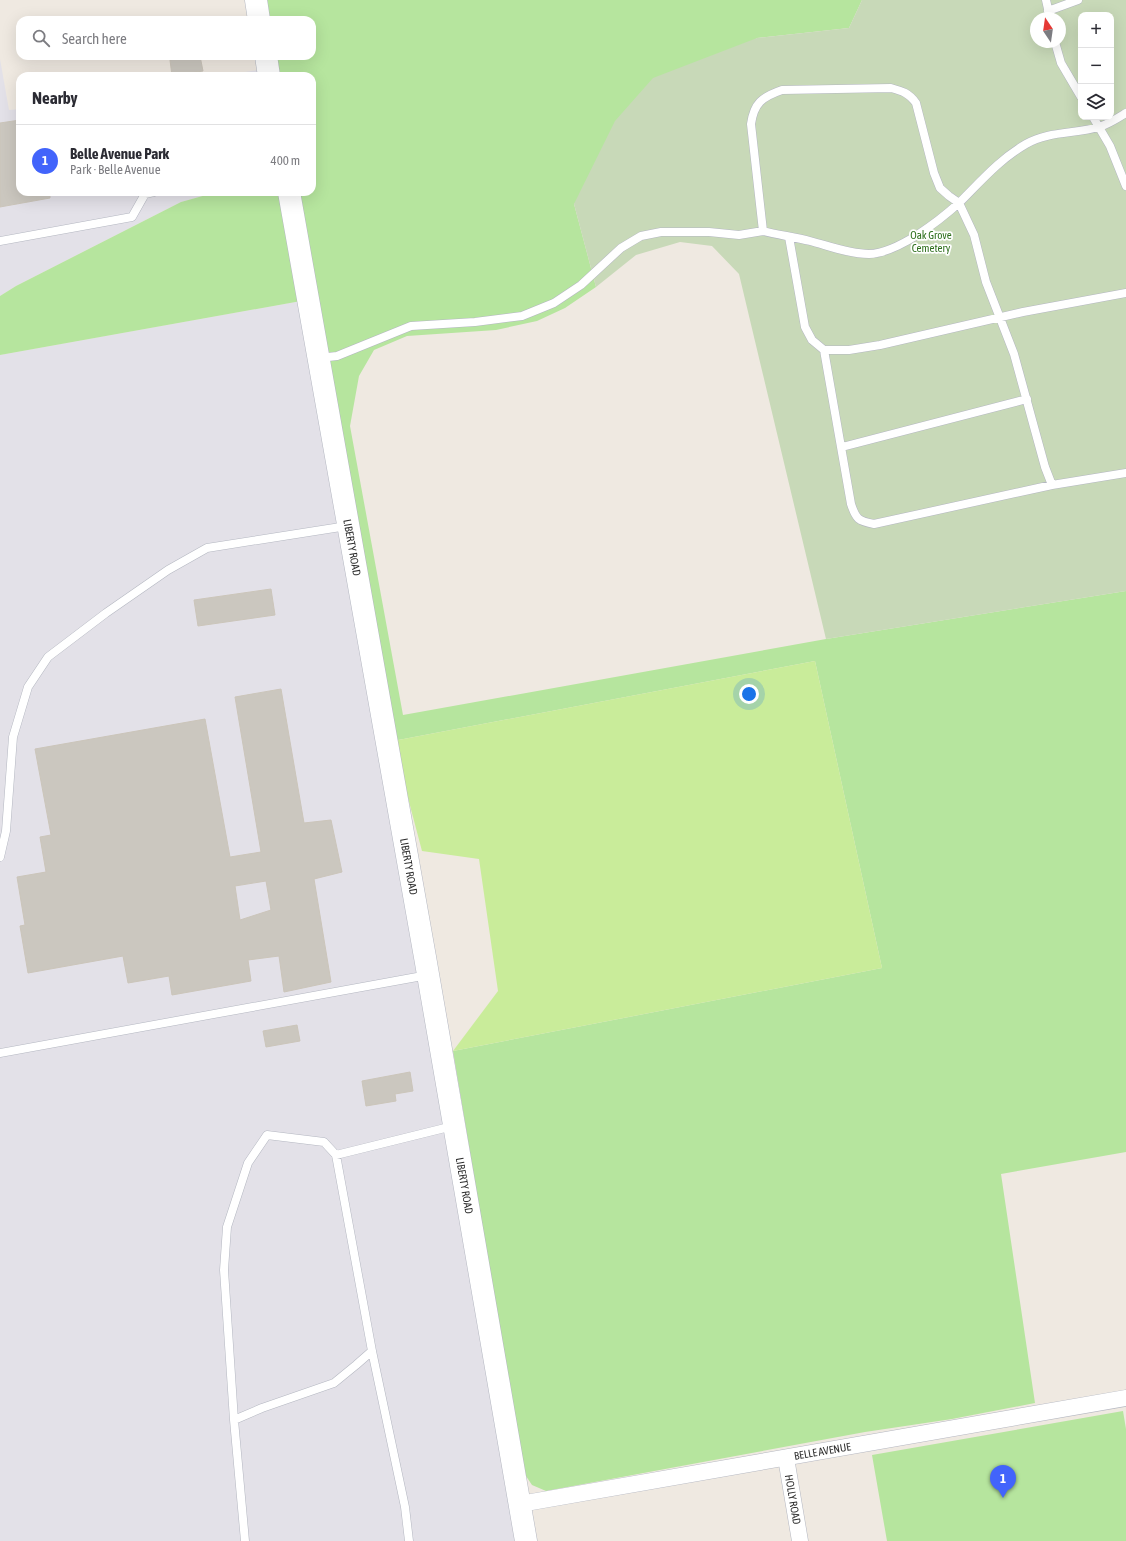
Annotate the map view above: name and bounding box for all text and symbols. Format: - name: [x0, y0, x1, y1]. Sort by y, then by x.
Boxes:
- north arrow: [1030, 12, 1066, 48]
- map controls: [1078, 12, 1114, 120]
- button: +: [1078, 12, 1114, 48]
- search box: [16, 16, 316, 60]
- icon: search: [30, 27, 52, 49]
- text: Search here: [62, 30, 127, 47]
- button: −: [1078, 48, 1114, 84]
- button: layers: [1078, 84, 1114, 120]
- text: Nearby: [32, 88, 78, 108]
- text: Belle Avenue Park: [70, 145, 169, 162]
- text: 1: [42, 153, 48, 168]
- text: 400 m: [271, 153, 300, 168]
- text: Park · Belle Avenue: [70, 162, 161, 177]
- park label: Oak Grove Cemetery: [910, 229, 952, 254]
- street label: LIBERTY ROAD: [341, 518, 363, 577]
- your location: [739, 684, 759, 704]
- street label: LIBERTY ROAD: [398, 837, 420, 896]
- street label: LIBERTY ROAD: [454, 1156, 475, 1215]
- street label: BELLE AVENUE: [793, 1440, 852, 1462]
- pin: 1: [990, 1465, 1016, 1498]
- street label: HOLLY ROAD: [783, 1474, 803, 1525]

